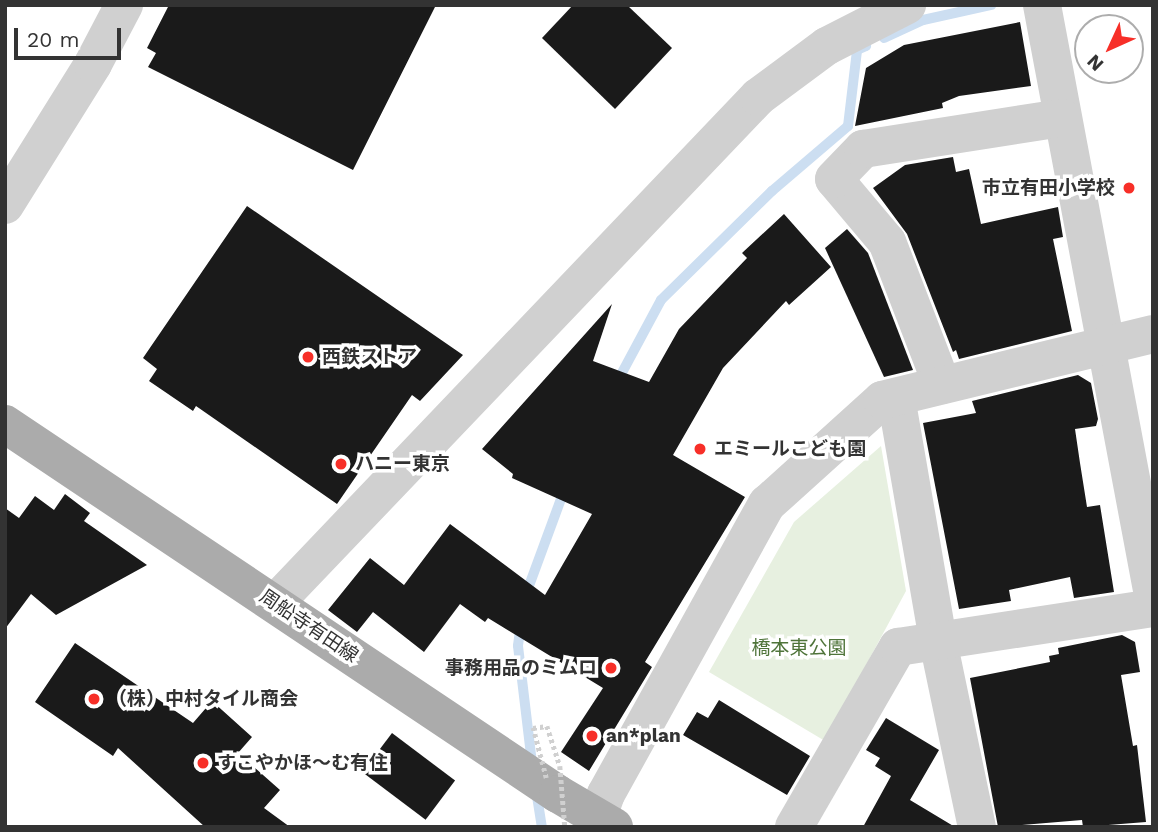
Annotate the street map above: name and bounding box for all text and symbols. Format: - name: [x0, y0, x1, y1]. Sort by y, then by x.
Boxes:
- scale bar: [18, 14, 124, 58]
- north arrow: [1074, 14, 1144, 84]
- text: 20 m: [27, 27, 79, 52]
- text: N: [1082, 50, 1108, 76]
- place label: 市立有田小学校: [982, 177, 1115, 199]
- marker: 市立有田小学校: [1121, 180, 1137, 196]
- place label: 西鉄ストア: [322, 346, 417, 368]
- marker: 西鉄ストア: [300, 349, 316, 365]
- place label: エミールこども園: [714, 438, 866, 460]
- marker: エミールこども園: [692, 441, 708, 457]
- place label: ハニー東京: [355, 453, 450, 475]
- marker: ハニー東京: [333, 456, 349, 472]
- street label: 周船寺有田線: [255, 585, 363, 667]
- park label: 橋本東公園: [752, 637, 846, 659]
- place label: 事務用品のミムロ: [445, 657, 597, 679]
- marker: 事務用品のミムロ: [603, 660, 619, 676]
- place label: （株）中村タイル商会: [108, 688, 298, 710]
- marker: （株）中村タイル商会: [86, 691, 102, 707]
- place label: an*plan: [606, 725, 681, 747]
- marker: an*plan: [584, 728, 600, 744]
- place label: すこやかほ〜む有住: [217, 752, 388, 774]
- marker: すこやかほ〜む有住: [195, 755, 211, 771]

